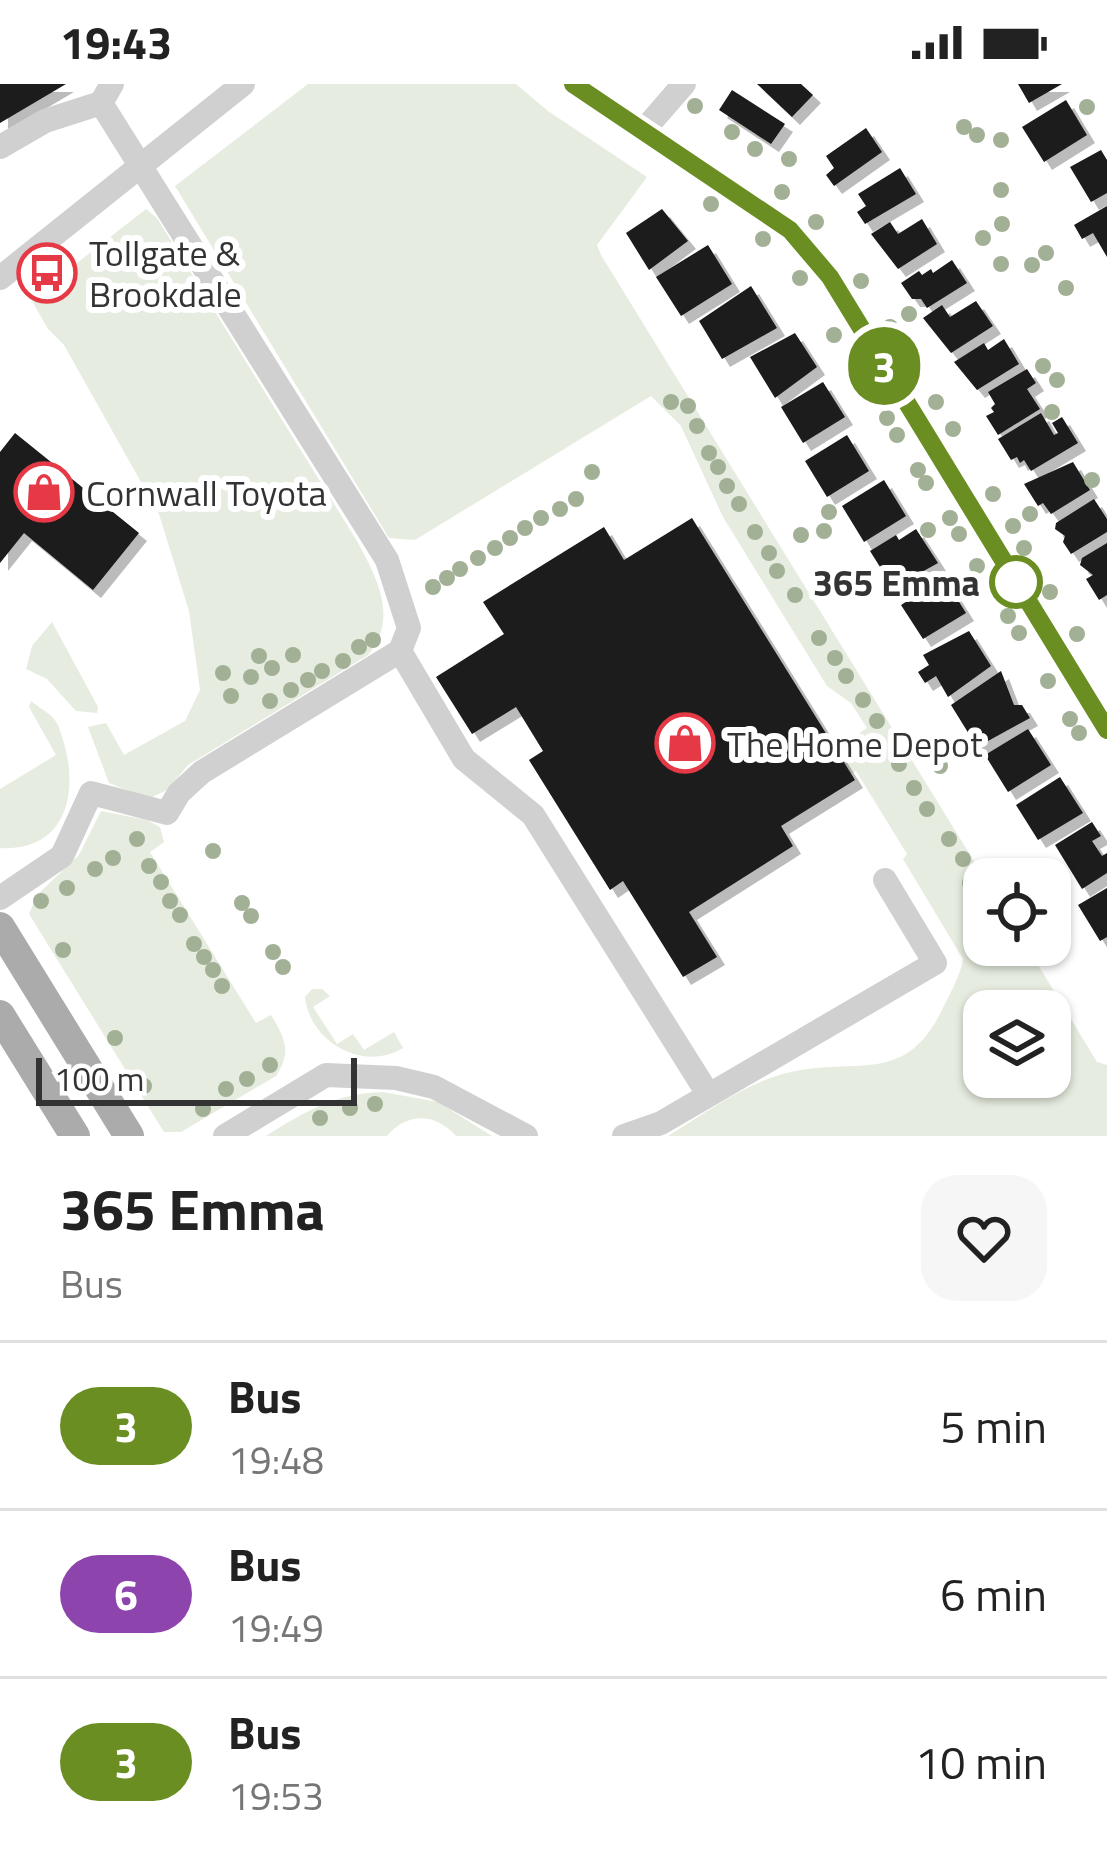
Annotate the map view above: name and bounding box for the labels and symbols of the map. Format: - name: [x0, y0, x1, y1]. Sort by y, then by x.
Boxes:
- place label: Tollgate & Brookdale: [89, 225, 242, 321]
- bus stop icon: Tollgate & Brookdale: [16, 242, 78, 304]
- line badge: 3: [845, 327, 923, 405]
- shop icon: Cornwall Toyota: [13, 461, 75, 523]
- place label: Cornwall Toyota: [86, 465, 327, 520]
- place label: 365 Emma: [813, 555, 980, 610]
- marker: 365 Emma: [991, 557, 1041, 607]
- shop icon: The Home Depot: [654, 712, 716, 774]
- place label: The Home Depot: [727, 716, 983, 771]
- scale bar: [36, 1052, 357, 1105]

